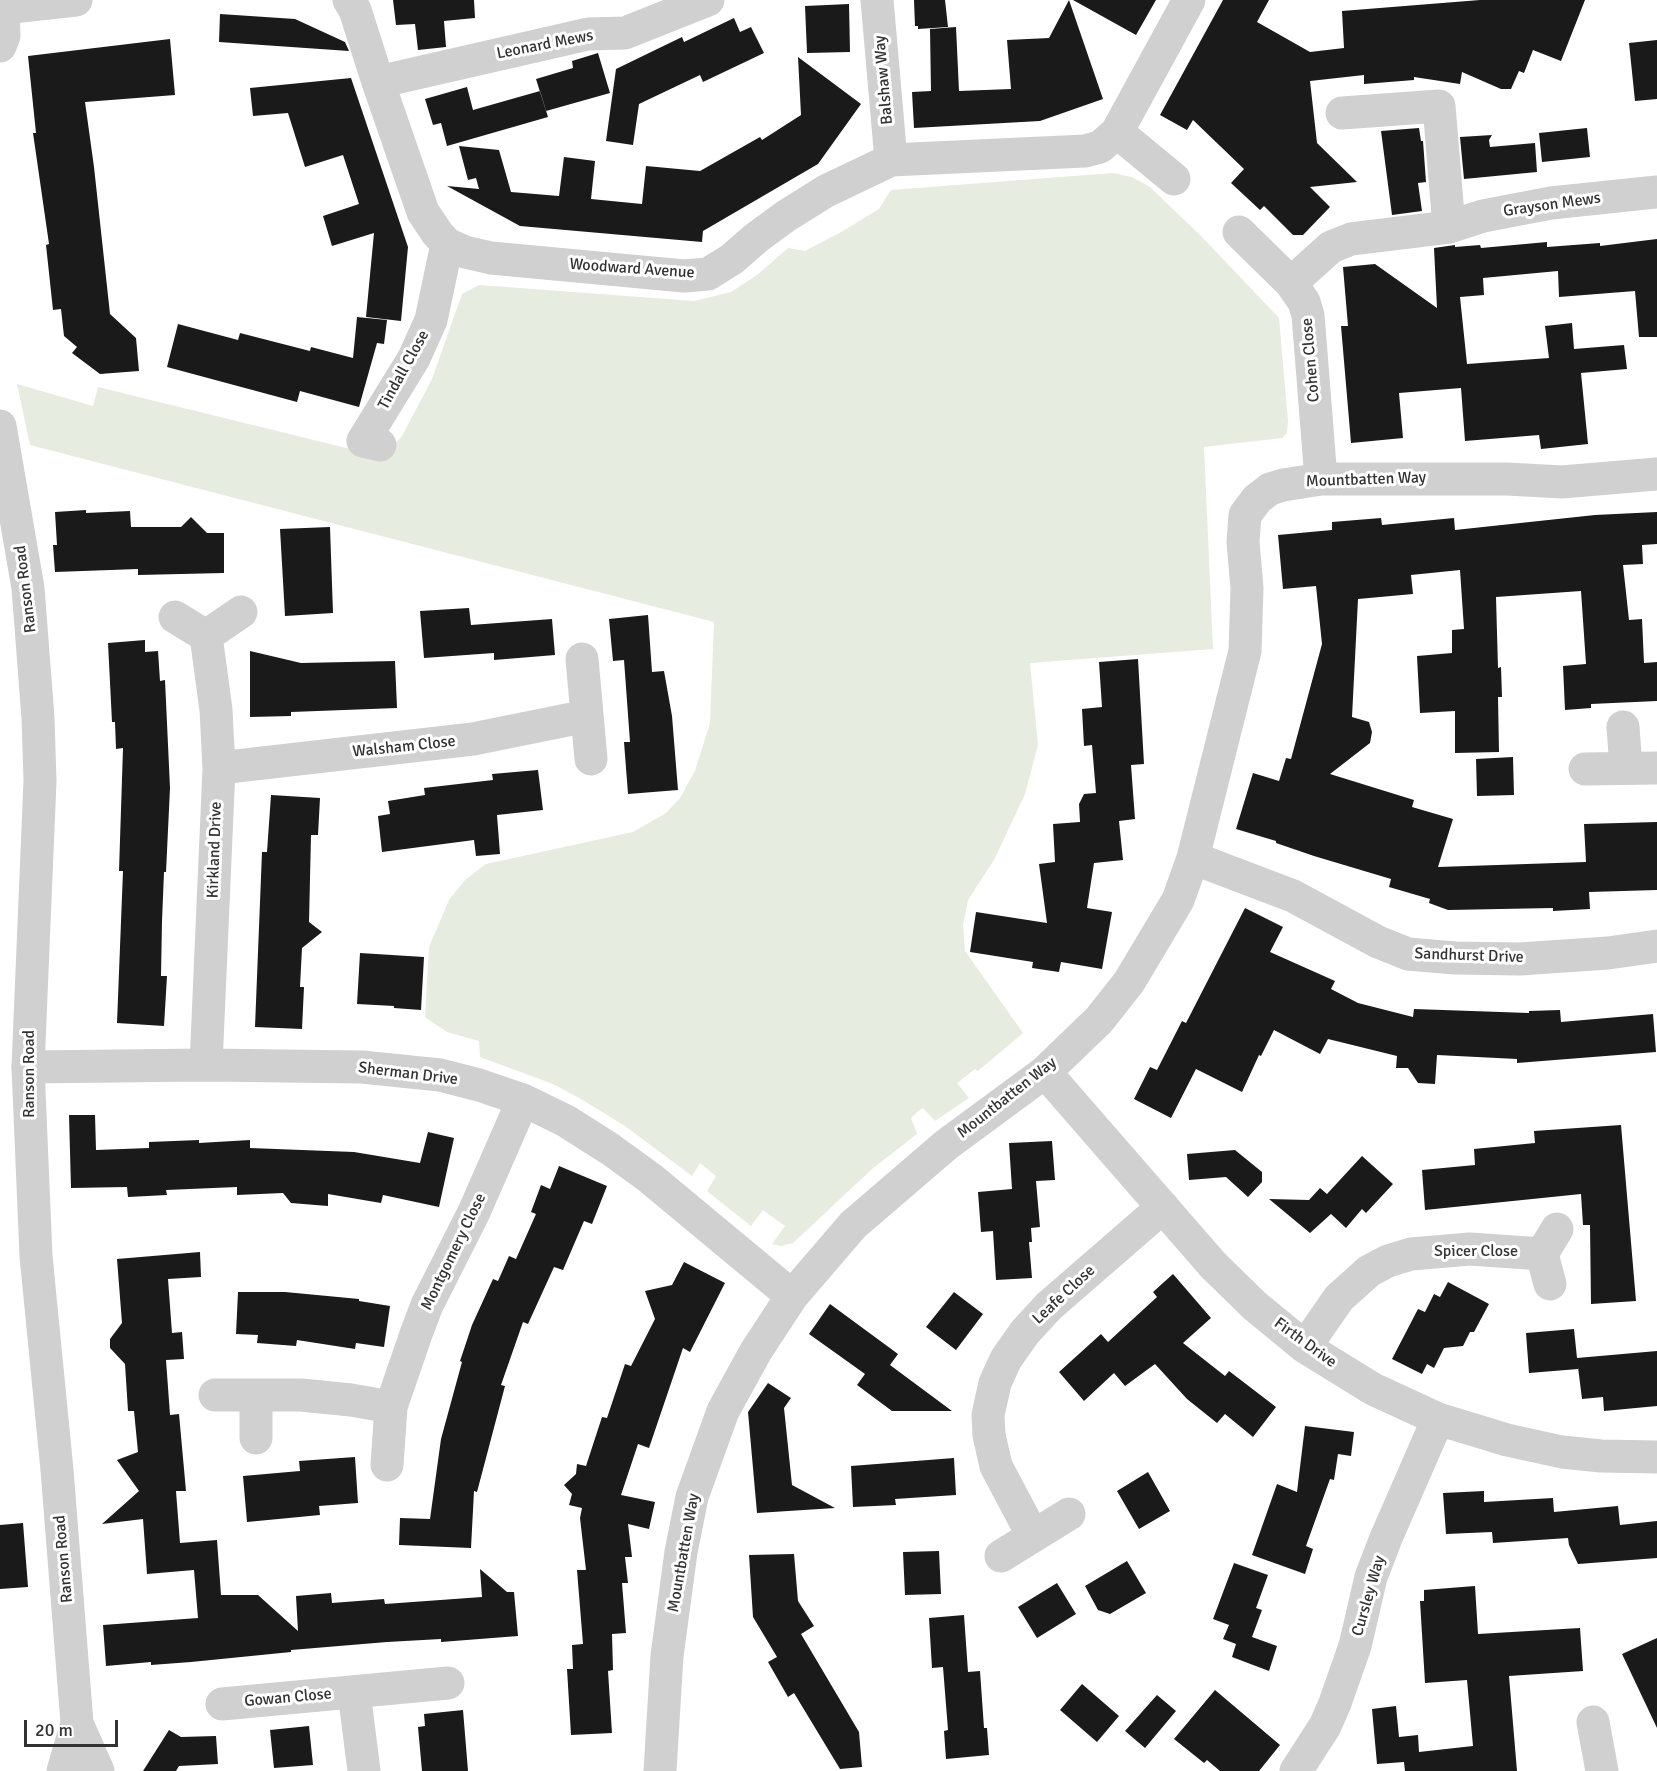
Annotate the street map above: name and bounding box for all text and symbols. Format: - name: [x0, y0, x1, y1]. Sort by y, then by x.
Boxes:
- street label: Leonard Mews: [495, 26, 595, 64]
- street label: Balshaw Way: [871, 35, 897, 125]
- street label: Grayson Mews: [1502, 189, 1602, 221]
- street label: Woodward Avenue: [569, 255, 695, 283]
- street label: Cohen Close: [1298, 317, 1324, 403]
- street label: Tindall Close: [374, 327, 434, 413]
- street label: Mountbatten Way: [1305, 468, 1427, 492]
- street label: Ranson Road: [11, 544, 41, 634]
- street label: Walsham Close: [352, 732, 456, 762]
- street label: Kirkland Drive: [204, 801, 226, 899]
- street label: Sandhurst Drive: [1414, 944, 1524, 968]
- street label: Ranson Road: [20, 1030, 40, 1118]
- street label: Mountbatten Way: [954, 1053, 1060, 1143]
- street label: Sherman Drive: [357, 1058, 459, 1090]
- street label: Montgomery Close: [417, 1190, 491, 1314]
- street label: Spicer Close: [1434, 1242, 1518, 1262]
- street label: Leafe Close: [1029, 1261, 1099, 1329]
- street label: Firth Drive: [1270, 1314, 1340, 1372]
- street label: Mountbatten Way: [664, 1492, 704, 1614]
- street label: Ranson Road: [51, 1514, 77, 1604]
- street label: Cursley Way: [1348, 1553, 1390, 1639]
- street label: Gowan Close: [243, 1685, 333, 1711]
- scale bar: [27, 1708, 122, 1746]
- text: 20 m: [35, 1719, 73, 1741]

